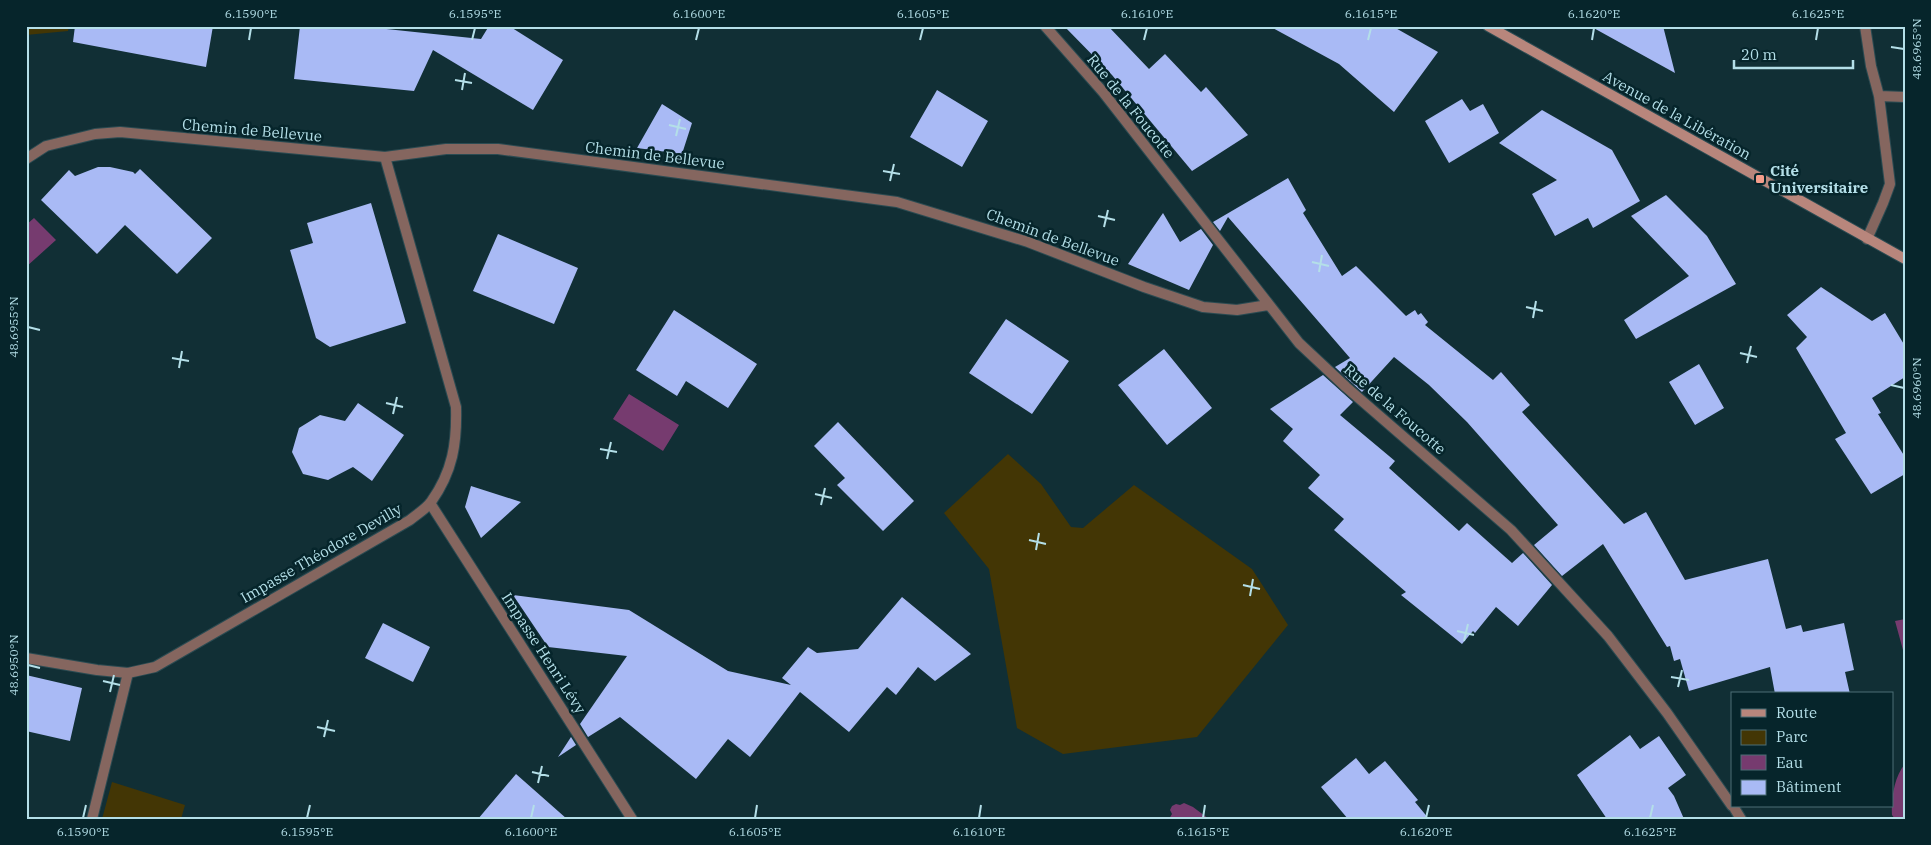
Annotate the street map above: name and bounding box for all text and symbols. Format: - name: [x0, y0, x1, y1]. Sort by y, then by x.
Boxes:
- text: 6.1590°E: [225, 6, 277, 21]
- text: 6.1595°E: [449, 6, 501, 21]
- text: 6.1600°E: [673, 6, 725, 21]
- text: 6.1605°E: [897, 6, 949, 21]
- text: 6.1610°E: [1121, 6, 1173, 21]
- text: 6.1615°E: [1345, 6, 1397, 21]
- text: 6.1620°E: [1568, 6, 1620, 21]
- text: 6.1625°E: [1792, 6, 1844, 21]
- text: 48.6965°N: [1909, 18, 1924, 80]
- scale bar: [1734, 38, 1852, 70]
- text: 20 m: [1741, 45, 1777, 64]
- street label: Rue de la Foucotte: [1083, 50, 1179, 162]
- street label: Avenue de la Libération: [1600, 66, 1755, 164]
- street label: Chemin de Bellevue: [181, 114, 323, 146]
- street label: Chemin de Bellevue: [584, 137, 726, 173]
- place label: Cité Universitaire: [1770, 161, 1868, 197]
- marker: Cité Universitaire: [1754, 173, 1766, 185]
- street label: Chemin de Bellevue: [984, 204, 1122, 270]
- text: 48.6955°N: [6, 296, 21, 358]
- text: 48.6960°N: [1909, 357, 1924, 419]
- street label: Rue de la Foucotte: [1340, 360, 1450, 458]
- street label: Impasse Théodore Devilly: [237, 499, 405, 607]
- street label: Impasse Henri Lévy: [498, 589, 590, 717]
- text: 48.6950°N: [6, 634, 21, 696]
- legend: [1731, 692, 1894, 808]
- text: Route: [1776, 703, 1817, 722]
- text: Parc: [1776, 727, 1808, 746]
- text: Eau: [1776, 753, 1803, 772]
- text: Bâtiment: [1776, 777, 1841, 796]
- text: 6.1590°E: [57, 824, 109, 839]
- text: 6.1595°E: [281, 824, 333, 839]
- text: 6.1600°E: [505, 824, 557, 839]
- text: 6.1605°E: [729, 824, 781, 839]
- text: 6.1610°E: [953, 824, 1005, 839]
- text: 6.1615°E: [1177, 824, 1229, 839]
- text: 6.1620°E: [1400, 824, 1452, 839]
- text: 6.1625°E: [1624, 824, 1676, 839]

